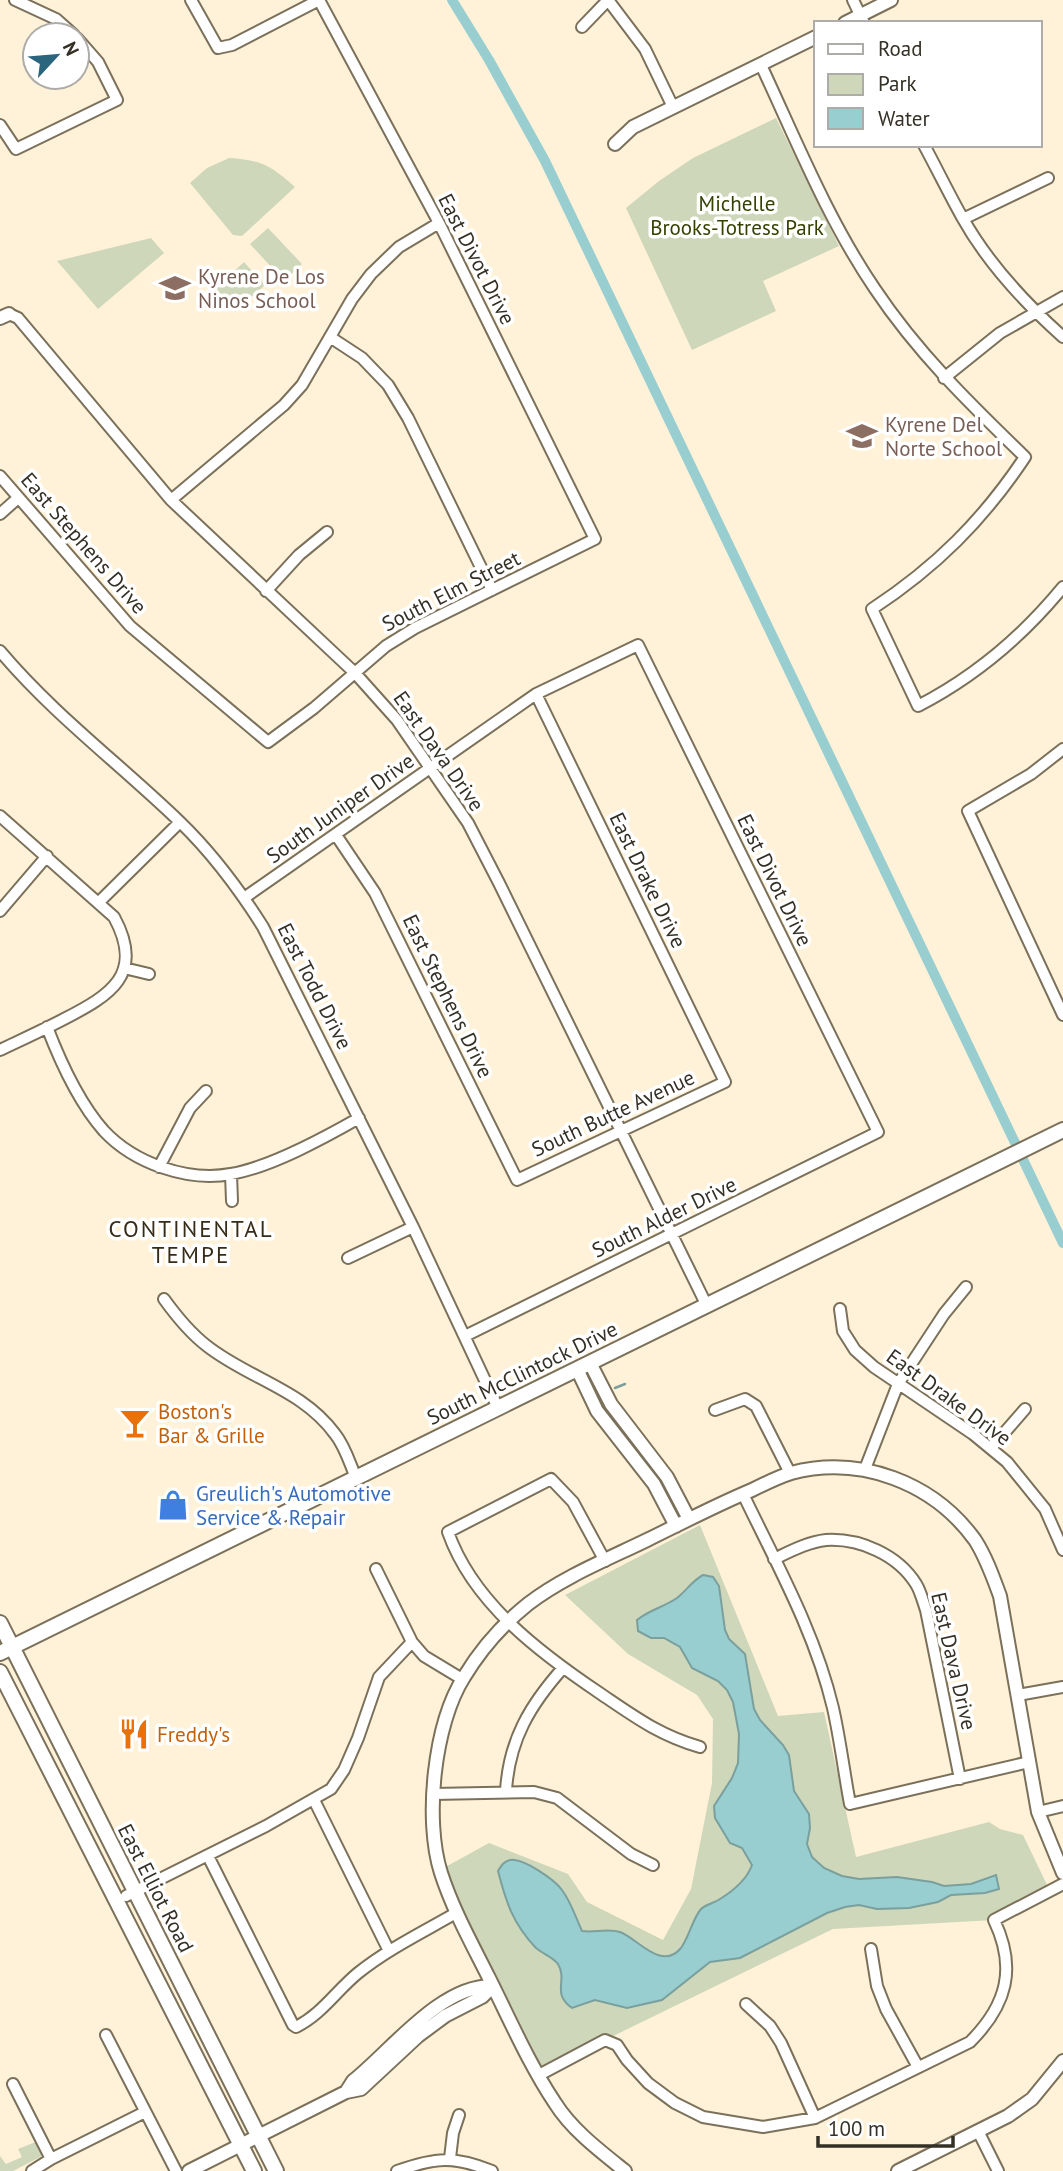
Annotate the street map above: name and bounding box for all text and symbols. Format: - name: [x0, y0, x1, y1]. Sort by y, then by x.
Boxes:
- north arrow: [21, 21, 91, 91]
- legend: [814, 21, 1042, 147]
- text: Road: [878, 35, 922, 62]
- text: N: [58, 38, 85, 59]
- text: Park: [878, 70, 917, 97]
- text: Water: [878, 105, 930, 132]
- street label: East Divot Drive: [432, 189, 522, 329]
- park label: Michelle Brooks-Totress Park: [650, 190, 824, 241]
- place label: Kyrene De Los Ninos School: [198, 263, 325, 314]
- school or university icon: Kyrene De Los Ninos School: [158, 271, 192, 305]
- place label: Kyrene Del Norte School: [885, 411, 1002, 462]
- school or university icon: Kyrene Del Norte School: [845, 419, 879, 453]
- street label: East Stephens Drive: [15, 467, 153, 619]
- street label: South Elm Street: [377, 545, 525, 637]
- street label: East Dava Drive: [388, 686, 490, 816]
- street label: South Juniper Drive: [261, 747, 419, 869]
- street label: East Drake Drive: [603, 808, 693, 952]
- street label: East Divot Drive: [731, 810, 819, 950]
- street label: East Stephens Drive: [397, 910, 499, 1082]
- street label: East Todd Drive: [272, 918, 358, 1054]
- street label: South Butte Avenue: [527, 1063, 699, 1163]
- street label: South Alder Drive: [587, 1170, 741, 1264]
- district label: CONTINENTAL TEMPE: [108, 1214, 274, 1269]
- street label: South McClintock Drive: [422, 1315, 622, 1431]
- street label: East Drake Drive: [881, 1343, 1017, 1451]
- place label: Boston's Bar & Grille: [158, 1398, 265, 1449]
- bar icon: Boston's Bar & Grille: [118, 1406, 152, 1440]
- place label: Greulich's Automotive Service & Repair: [196, 1480, 391, 1531]
- shop icon: Greulich's Automotive Service & Repair: [156, 1488, 190, 1522]
- street label: East Dava Drive: [925, 1589, 983, 1733]
- restaurant icon: Freddy's: [117, 1717, 151, 1751]
- place label: Freddy's: [157, 1721, 230, 1748]
- street label: East Elliot Road: [112, 1819, 200, 1957]
- scale bar: [818, 2104, 953, 2148]
- text: 100 m: [828, 2115, 885, 2142]

